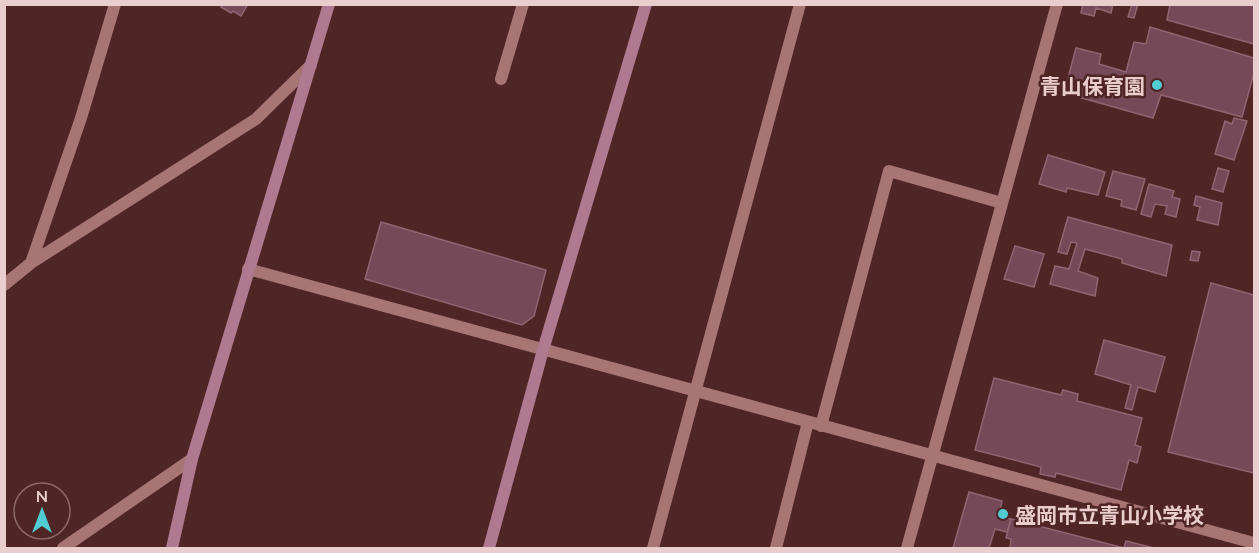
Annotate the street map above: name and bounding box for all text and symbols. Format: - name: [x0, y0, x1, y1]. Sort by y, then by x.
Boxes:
- place label: 青山保育園: [1040, 73, 1145, 98]
- marker: 青山保育園: [1150, 78, 1164, 92]
- north arrow: [12, 481, 72, 541]
- text: N: [36, 486, 48, 505]
- place label: 盛岡市立青山小学校: [1015, 502, 1204, 527]
- marker: 盛岡市立青山小学校: [996, 507, 1010, 521]

